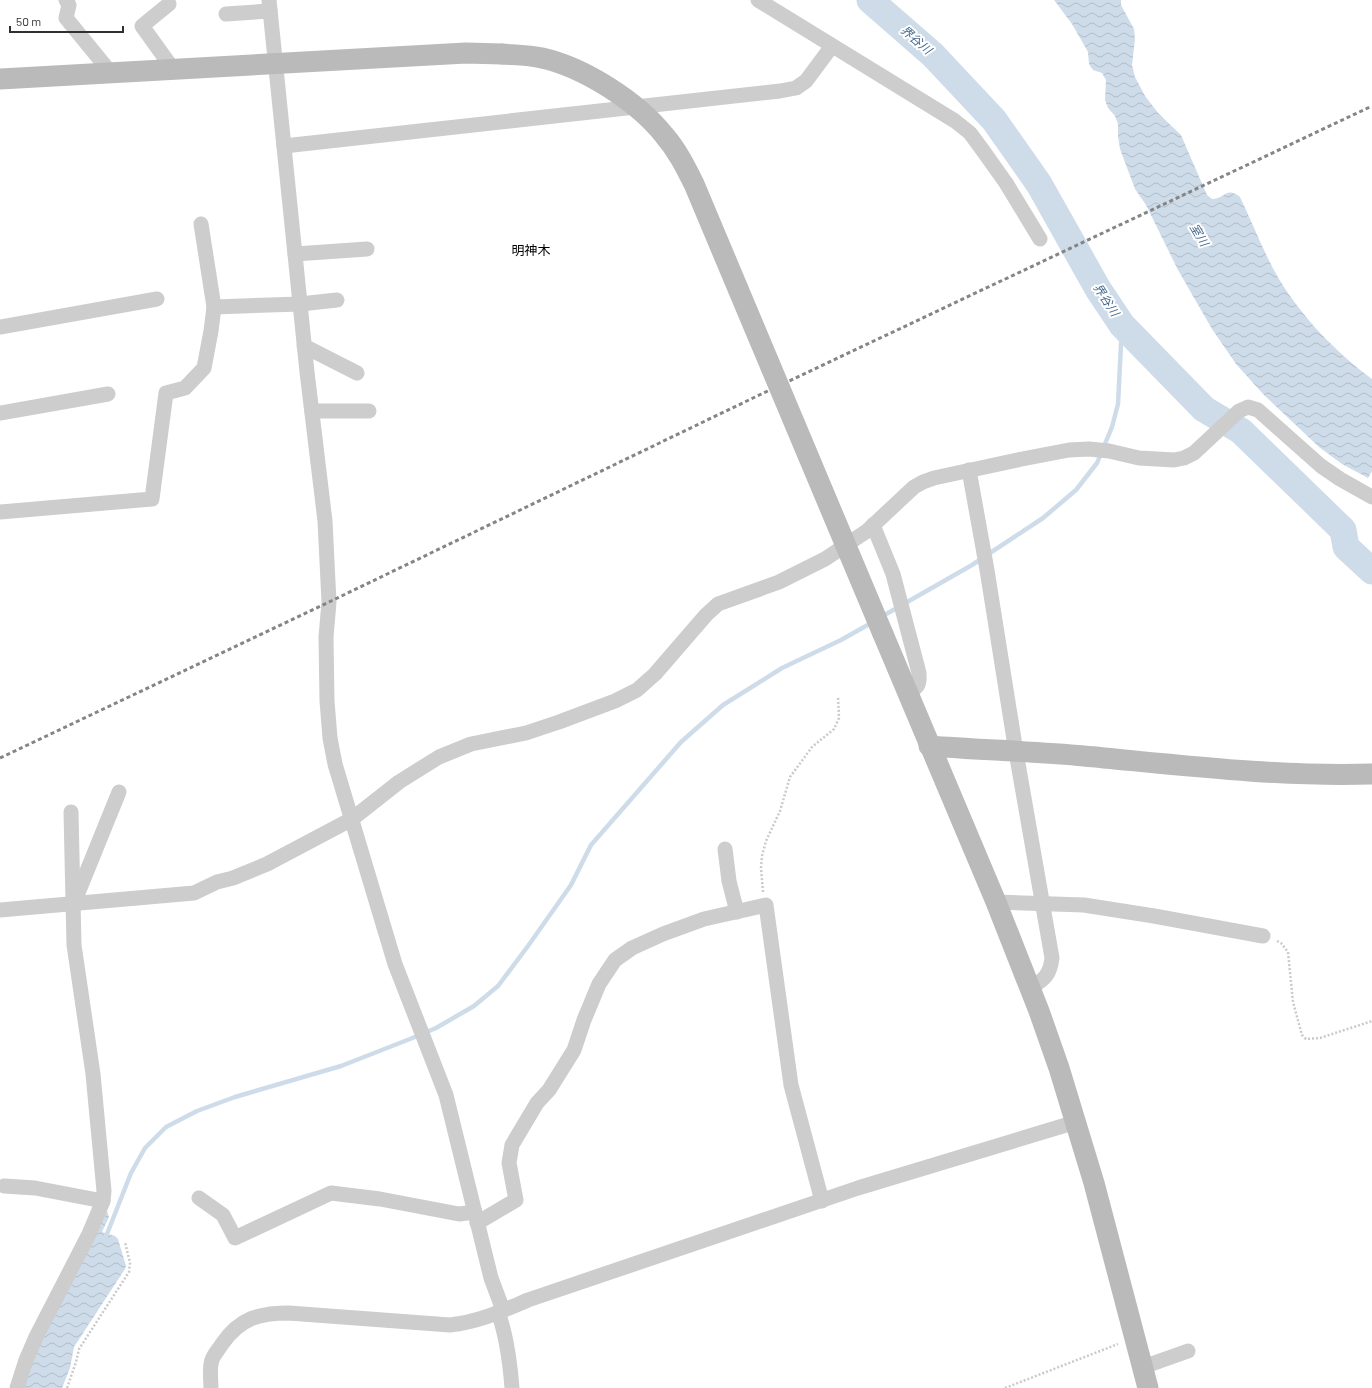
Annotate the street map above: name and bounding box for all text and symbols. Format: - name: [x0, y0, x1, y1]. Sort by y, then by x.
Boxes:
- scale bar: [10, 8, 123, 34]
- text: 50 m: [16, 14, 41, 28]
- water label: 界谷川: [898, 22, 936, 58]
- water label: 室川: [1188, 221, 1213, 250]
- district label: 明神木: [511, 242, 551, 258]
- water label: 界谷川: [1091, 281, 1124, 320]

